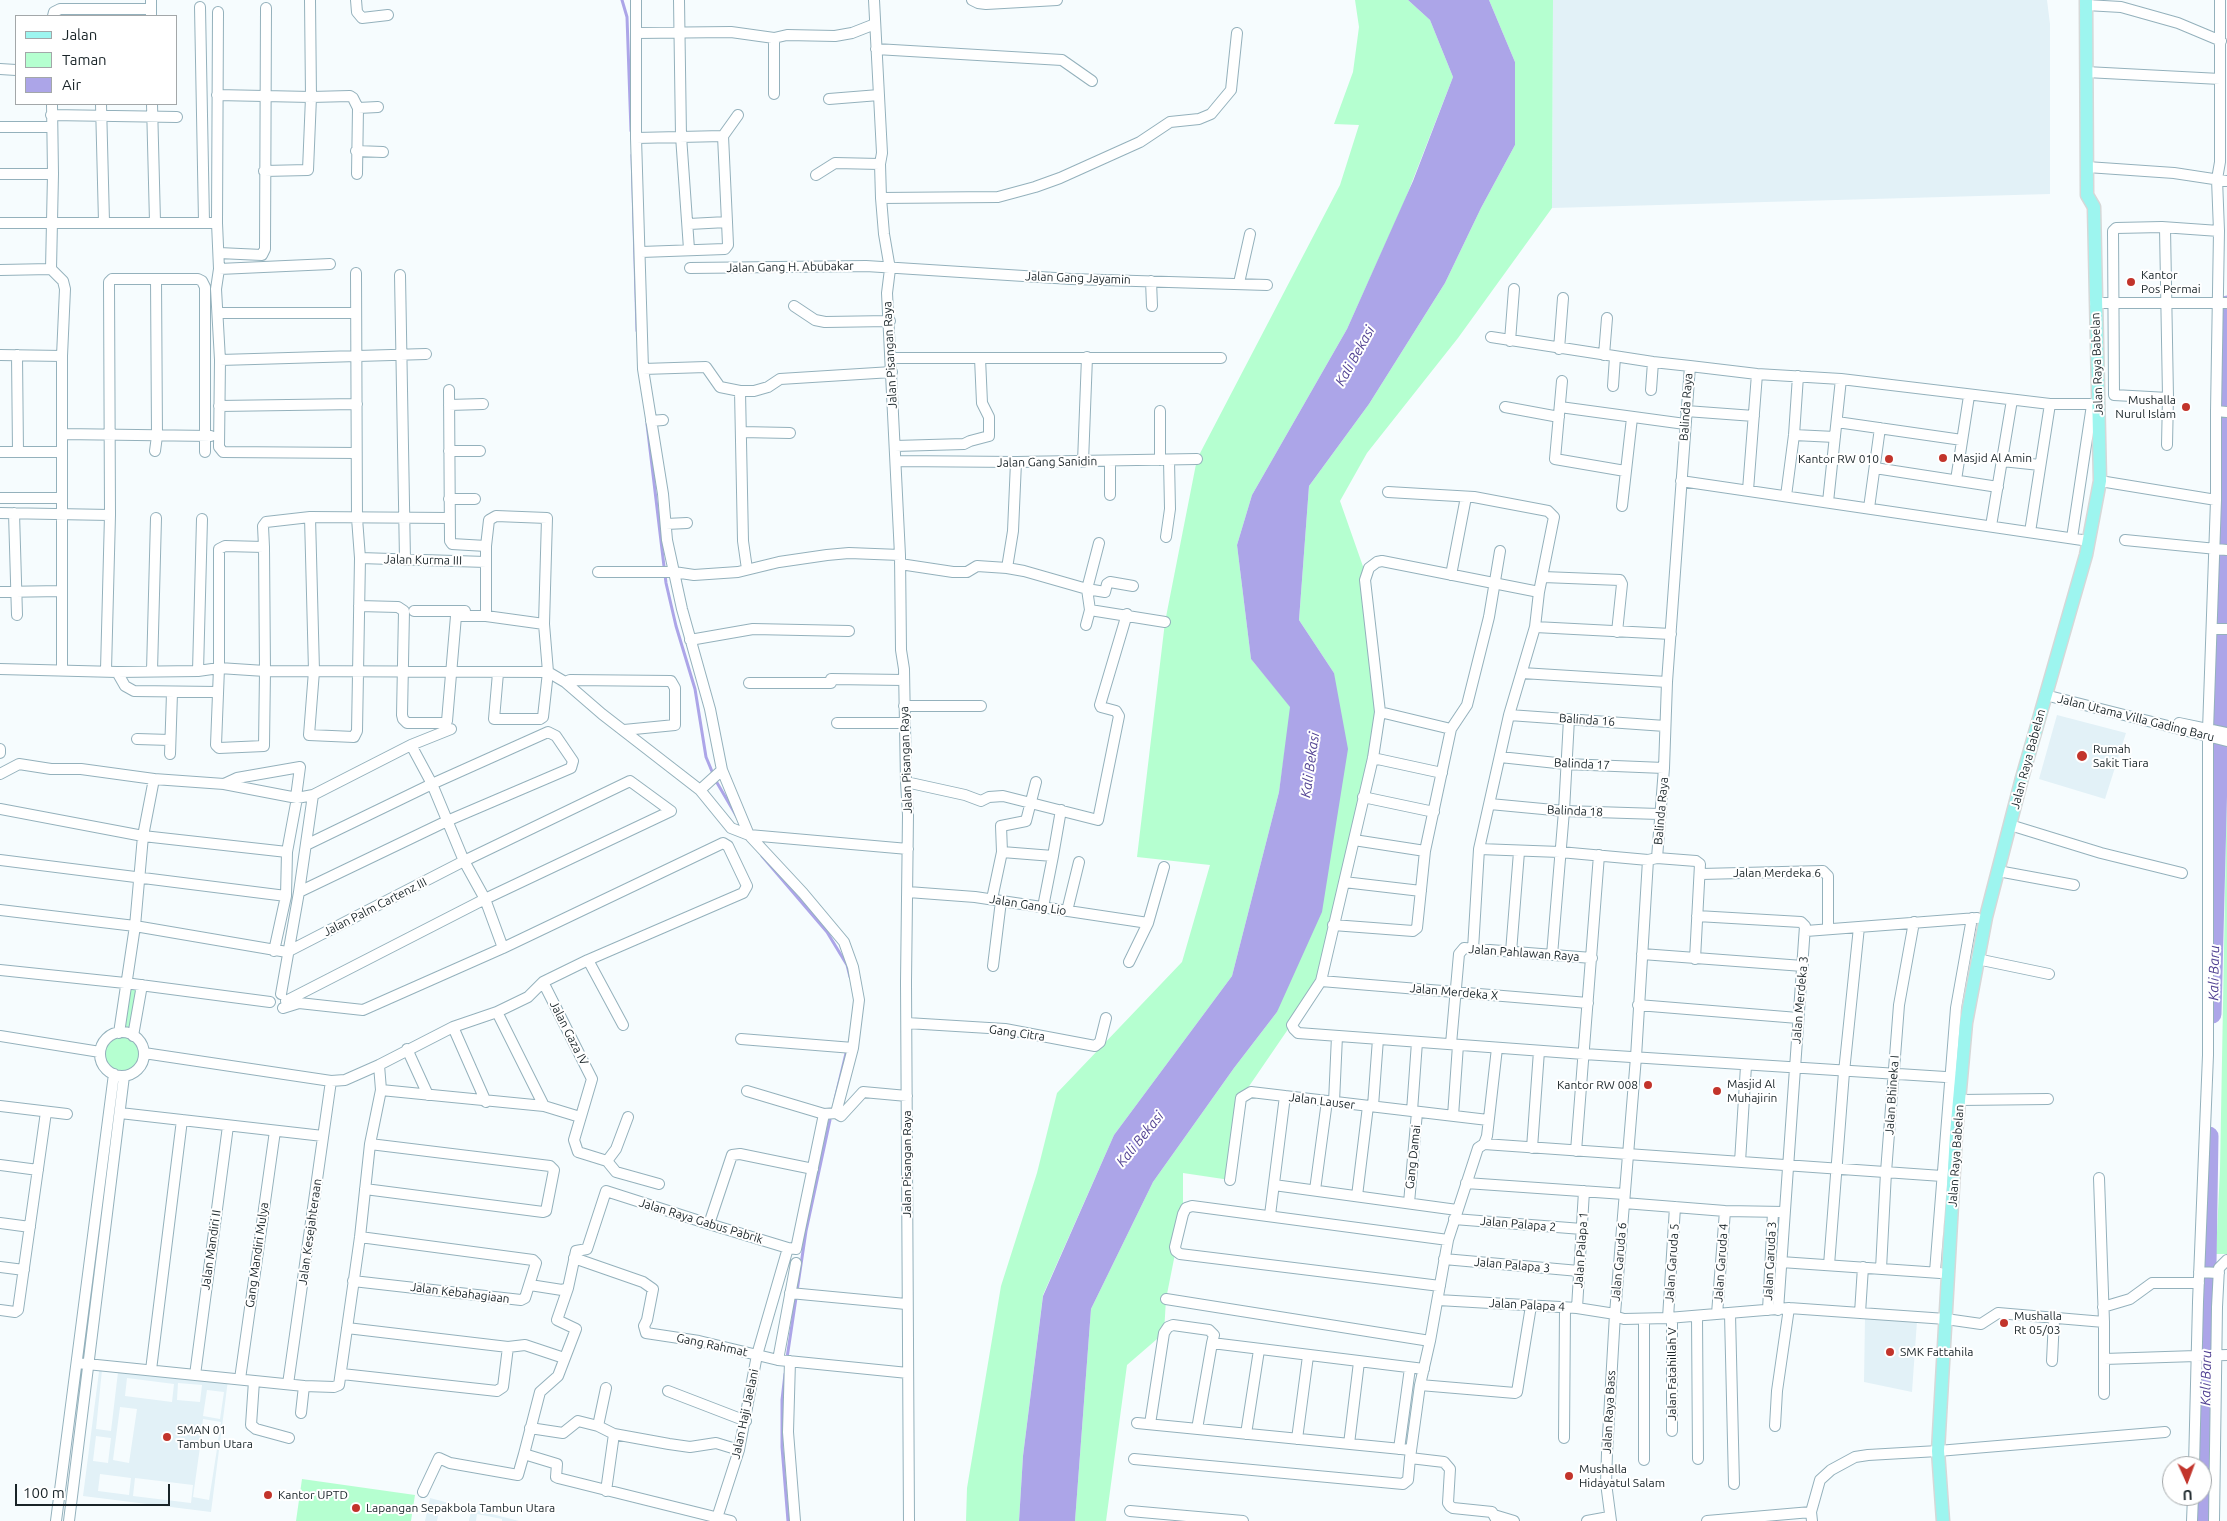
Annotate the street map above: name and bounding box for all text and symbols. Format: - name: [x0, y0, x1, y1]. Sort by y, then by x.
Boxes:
- legend: [15, 15, 178, 105]
- text: Jalan: [62, 26, 97, 43]
- text: Taman: [62, 51, 107, 68]
- text: Air: [62, 76, 81, 93]
- street label: Jalan Gang H. Abubakar: [726, 259, 854, 275]
- place label: Kantor Pos Permai: [2141, 268, 2201, 296]
- street label: Jalan Gang Jayamin: [1025, 269, 1131, 287]
- marker: Kantor Pos Permai: [2125, 276, 2137, 288]
- street label: Jalan Pisangan Raya: [880, 301, 900, 409]
- street label: Jalan Raya Babelan: [2088, 312, 2106, 416]
- water label: Kali Bekasi: [1332, 323, 1378, 389]
- street label: Balinda Raya: [1676, 372, 1696, 442]
- place label: Mushalla Nurul Islam: [2115, 393, 2176, 421]
- marker: Mushalla Nurul Islam: [2180, 401, 2192, 413]
- place label: Masjid Al Amin: [1953, 451, 2032, 465]
- place label: Kantor RW 010: [1798, 452, 1879, 466]
- marker: Masjid Al Amin: [1937, 452, 1949, 464]
- marker: Kantor RW 010: [1883, 453, 1895, 465]
- street label: Jalan Gang Sanidin: [997, 454, 1097, 470]
- street label: Jalan Kurma III: [384, 552, 462, 568]
- street label: Jalan Utama Villa Gading Baru: [2056, 692, 2216, 744]
- street label: Jalan Pisangan Raya: [897, 706, 915, 814]
- street label: Jalan Raya Babelan: [2008, 707, 2048, 811]
- street label: Balinda 16: [1558, 711, 1616, 729]
- water label: Kali Bekasi: [1297, 731, 1323, 799]
- place label: Rumah Sakit Tiara: [2093, 742, 2149, 770]
- marker: Rumah Sakit Tiara: [2075, 749, 2089, 763]
- street label: Balinda 17: [1554, 755, 1610, 773]
- street label: Balinda Raya: [1651, 776, 1671, 846]
- street label: Balinda 18: [1547, 802, 1603, 820]
- street label: Jalan Merdeka 6: [1733, 866, 1821, 880]
- street label: Jalan Palm Cartenz III: [321, 875, 429, 939]
- street label: Jalan Gang Lio: [989, 892, 1067, 918]
- street label: Jalan Pahlawan Raya: [1468, 942, 1580, 964]
- water label: Kali Baru: [2205, 945, 2223, 1001]
- street label: Jalan Merdeka 3: [1789, 956, 1811, 1044]
- street label: Jalan Merdeka X: [1409, 981, 1499, 1003]
- street label: Jalan Gaza IV: [547, 998, 591, 1068]
- street label: Gang Citra: [988, 1022, 1046, 1044]
- street label: Jalan Bhineka I: [1882, 1055, 1902, 1135]
- place label: Masjid Al Muhajirin: [1727, 1077, 1777, 1105]
- place label: Kantor RW 008: [1557, 1078, 1638, 1092]
- marker: Kantor RW 008: [1642, 1079, 1654, 1091]
- marker: Masjid Al Muhajirin: [1711, 1085, 1723, 1097]
- street label: Jalan Lauser: [1288, 1090, 1356, 1112]
- street label: Jalan Raya Babelan: [1945, 1104, 1967, 1208]
- water label: Kali Bekasi: [1113, 1108, 1167, 1170]
- street label: Jalan Pisangan Raya: [900, 1110, 914, 1218]
- street label: Gang Damai: [1402, 1124, 1424, 1190]
- street label: Jalan Kesejahteraan: [295, 1178, 325, 1286]
- street label: Jalan Raya Gabus Pabrik: [637, 1195, 765, 1247]
- street label: Gang Mandiri Mulya: [242, 1201, 272, 1309]
- street label: Jalan Mandiri II: [198, 1209, 224, 1291]
- street label: Jalan Palapa 1: [1571, 1211, 1591, 1289]
- street label: Jalan Palapa 2: [1479, 1214, 1557, 1234]
- street label: Jalan Garuda 3: [1761, 1221, 1779, 1301]
- street label: Jalan Garuda 6: [1608, 1222, 1630, 1302]
- street label: Jalan Garuda 5: [1662, 1223, 1682, 1303]
- street label: Jalan Garuda 4: [1711, 1223, 1731, 1303]
- street label: Jalan Palapa 3: [1473, 1255, 1551, 1275]
- street label: Jalan Kebahagiaan: [409, 1280, 511, 1306]
- street label: Jalan Palapa 4: [1489, 1296, 1565, 1314]
- place label: Mushalla Rt 05/03: [2014, 1309, 2062, 1337]
- marker: Mushalla Rt 05/03: [1998, 1317, 2010, 1329]
- street label: Jalan Fatahillah V: [1665, 1327, 1679, 1421]
- street label: Gang Rahmat: [675, 1330, 749, 1360]
- place label: SMK Fattahila: [1900, 1345, 1973, 1359]
- marker: SMK Fattahila: [1884, 1346, 1896, 1358]
- water label: Kali Baru: [2197, 1350, 2215, 1406]
- street label: Jalan Haji Jaelani: [728, 1368, 762, 1460]
- street label: Jalan Raya Bass: [1600, 1370, 1618, 1454]
- place label: SMAN 01 Tambun Utara: [177, 1423, 253, 1451]
- marker: SMAN 01 Tambun Utara: [161, 1431, 173, 1443]
- north arrow: [2162, 1456, 2212, 1506]
- place label: Mushalla Hidayatul Salam: [1579, 1462, 1665, 1490]
- marker: Mushalla Hidayatul Salam: [1563, 1470, 1575, 1482]
- scale bar: [18, 1474, 172, 1506]
- text: 100 m: [23, 1484, 65, 1501]
- text: U: [2182, 1487, 2193, 1503]
- place label: Kantor UPTD: [278, 1488, 348, 1502]
- marker: Kantor UPTD: [262, 1489, 274, 1501]
- place label: Lapangan Sepakbola Tambun Utara: [366, 1501, 555, 1515]
- marker: Lapangan Sepakbola Tambun Utara: [350, 1502, 362, 1514]

